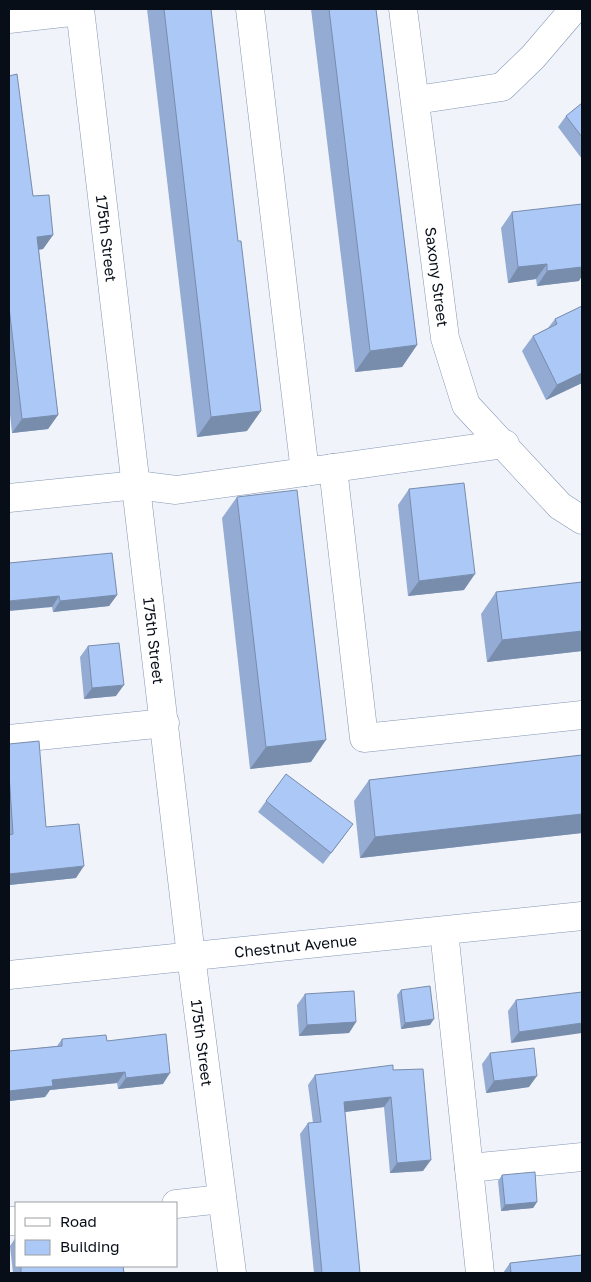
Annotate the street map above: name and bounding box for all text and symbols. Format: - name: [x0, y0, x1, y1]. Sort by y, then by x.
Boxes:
- street label: 175th Street: [93, 194, 121, 283]
- street label: Saxony Street: [422, 226, 452, 328]
- street label: 175th Street: [140, 596, 168, 685]
- street label: Chestnut Avenue: [233, 930, 358, 961]
- street label: 175th Street: [188, 998, 217, 1087]
- legend: [15, 1202, 178, 1267]
- text: Road: [60, 1212, 97, 1230]
- text: Building: [60, 1237, 120, 1255]

